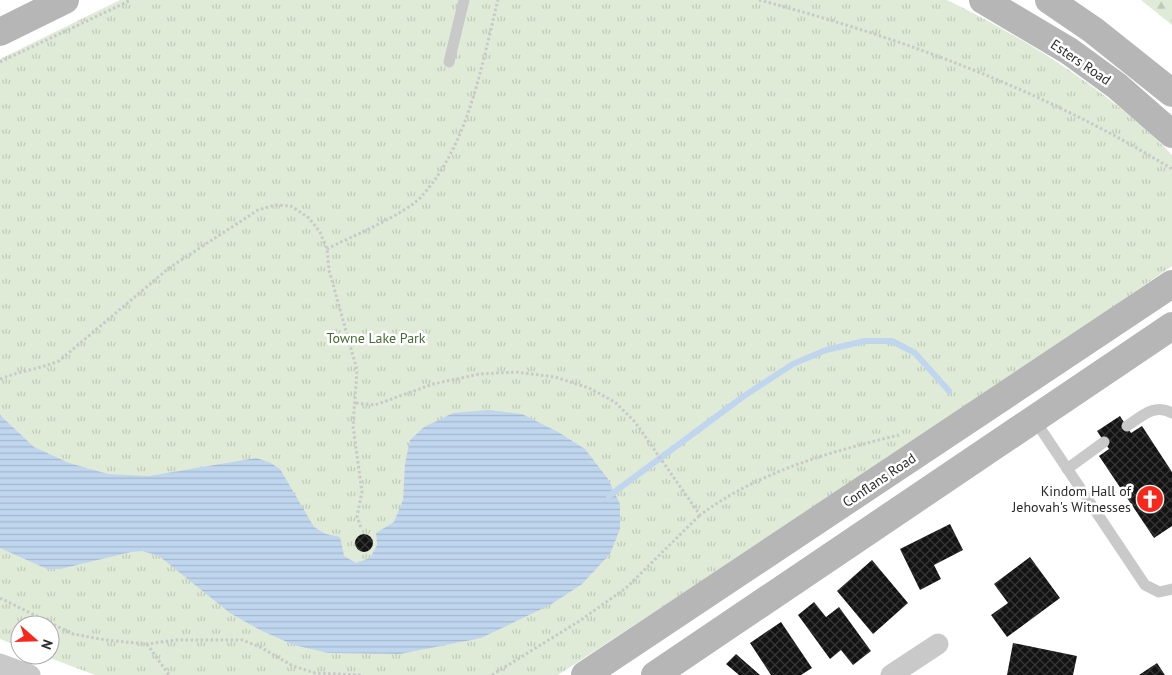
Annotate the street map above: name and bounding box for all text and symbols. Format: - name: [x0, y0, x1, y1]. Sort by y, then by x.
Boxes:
- street label: Esters Road: [1047, 35, 1115, 89]
- park label: Towne Lake Park: [326, 329, 426, 347]
- street label: Conflans Road: [839, 449, 919, 511]
- place label: Kindom Hall of Jehovah's Witnesses: [1011, 482, 1132, 516]
- church icon: Kindom Hall of Jehovah's Witnesses: [1135, 484, 1165, 514]
- north arrow: [10, 615, 60, 665]
- text: N: [37, 637, 57, 652]

